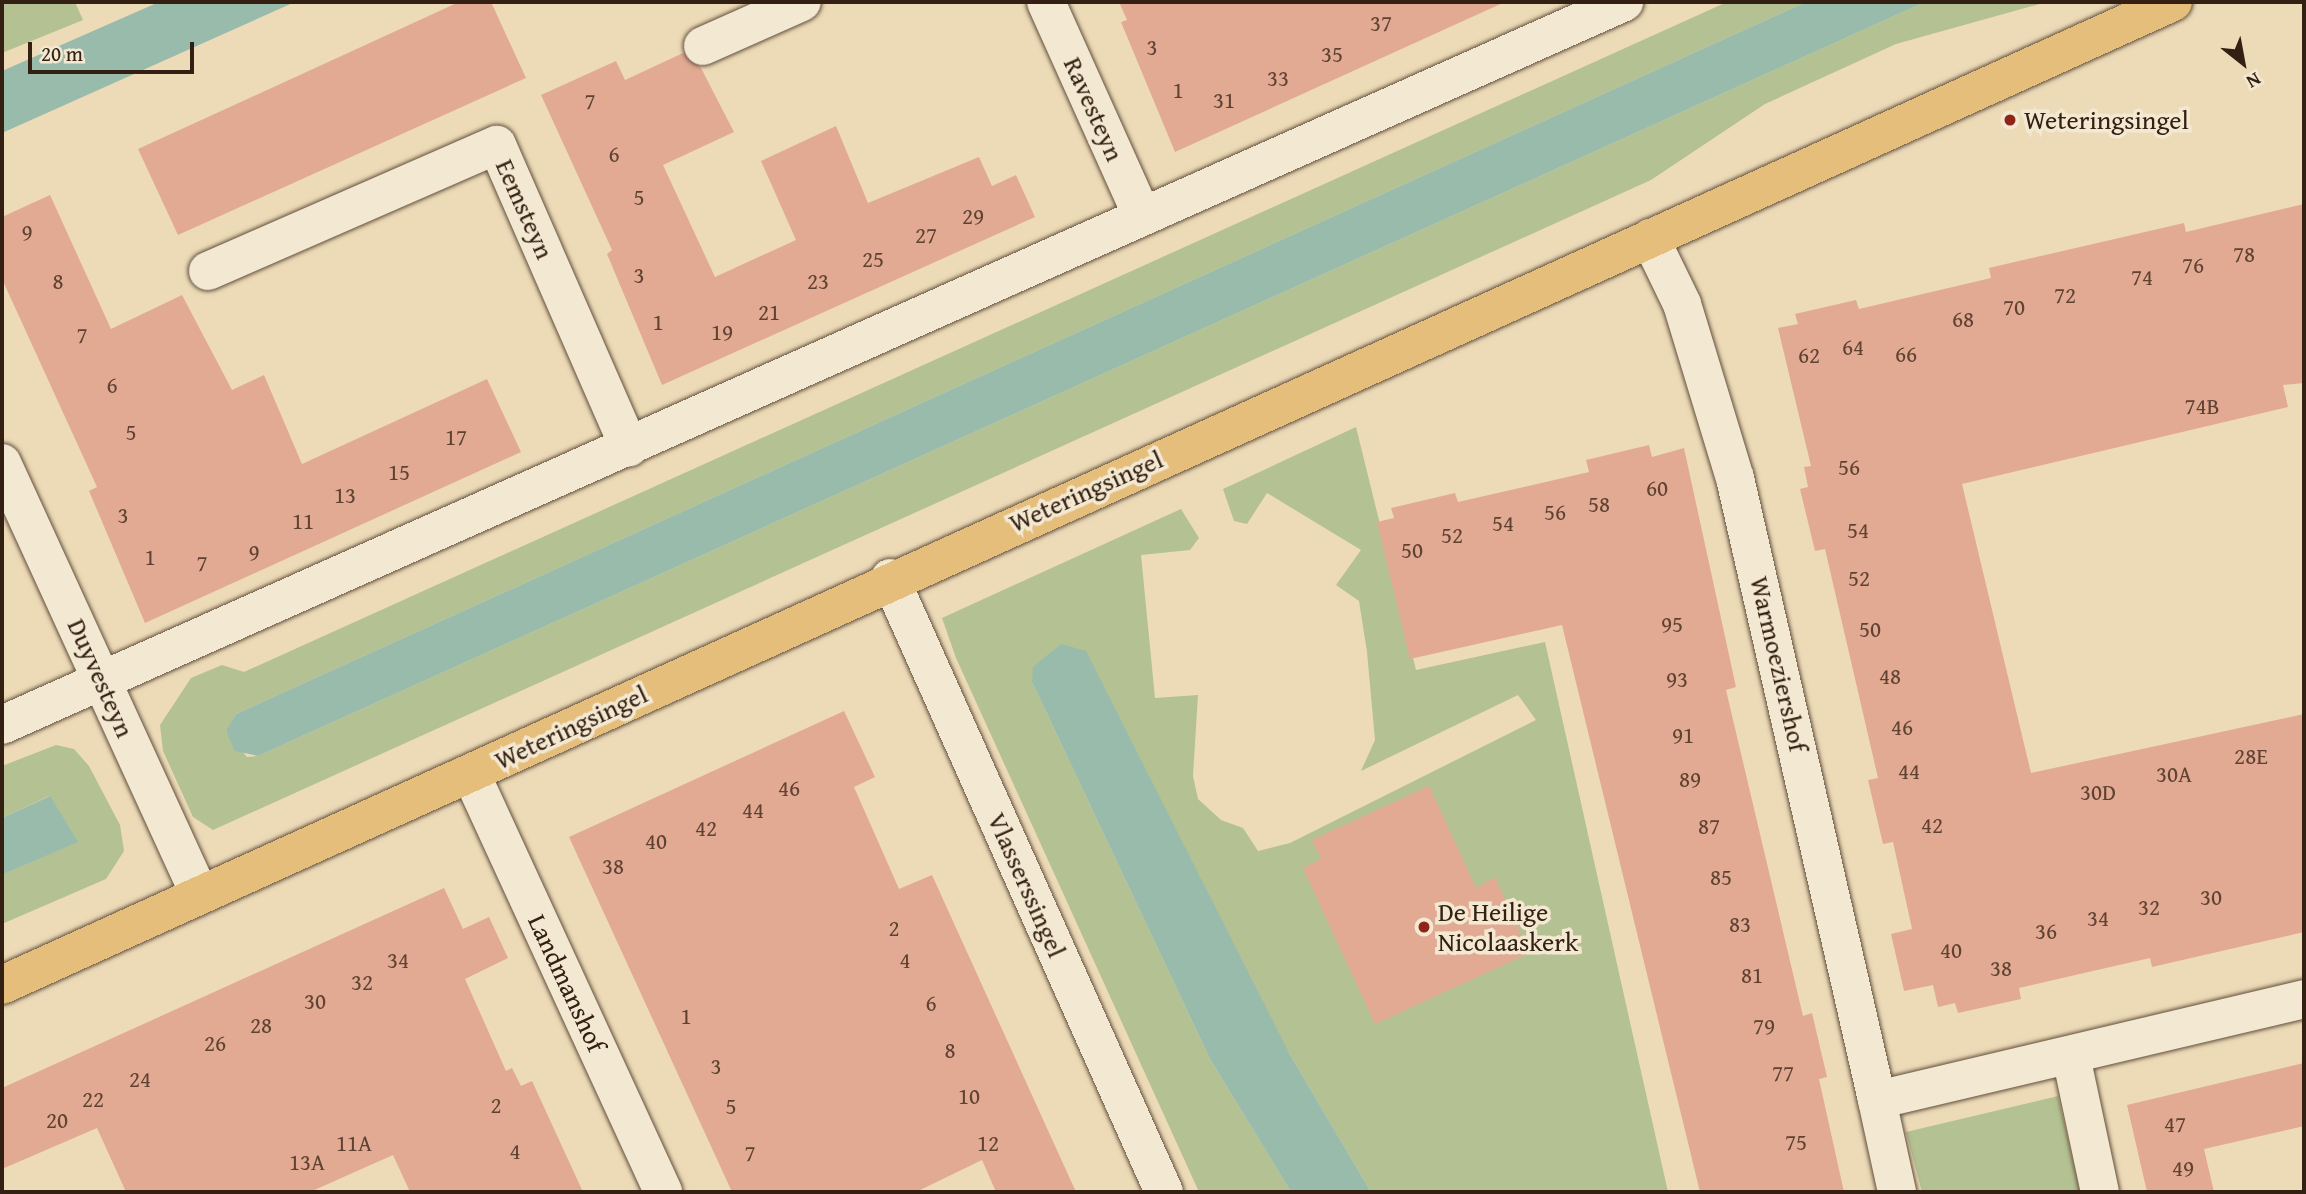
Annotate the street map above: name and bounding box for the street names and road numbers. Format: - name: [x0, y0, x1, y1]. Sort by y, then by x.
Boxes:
- street label: Ravesteyn: [1057, 52, 1131, 166]
- street label: Eemsteyn: [489, 154, 561, 264]
- street label: Weteringsingel: [1004, 443, 1168, 539]
- street label: Warmoeziershof: [1744, 573, 1814, 755]
- street label: Duyvesteyn: [61, 614, 141, 742]
- street label: Weteringsingel: [490, 678, 652, 776]
- street label: Vlasserssingel: [981, 808, 1073, 962]
- street label: Landmanshof: [522, 909, 612, 1057]

